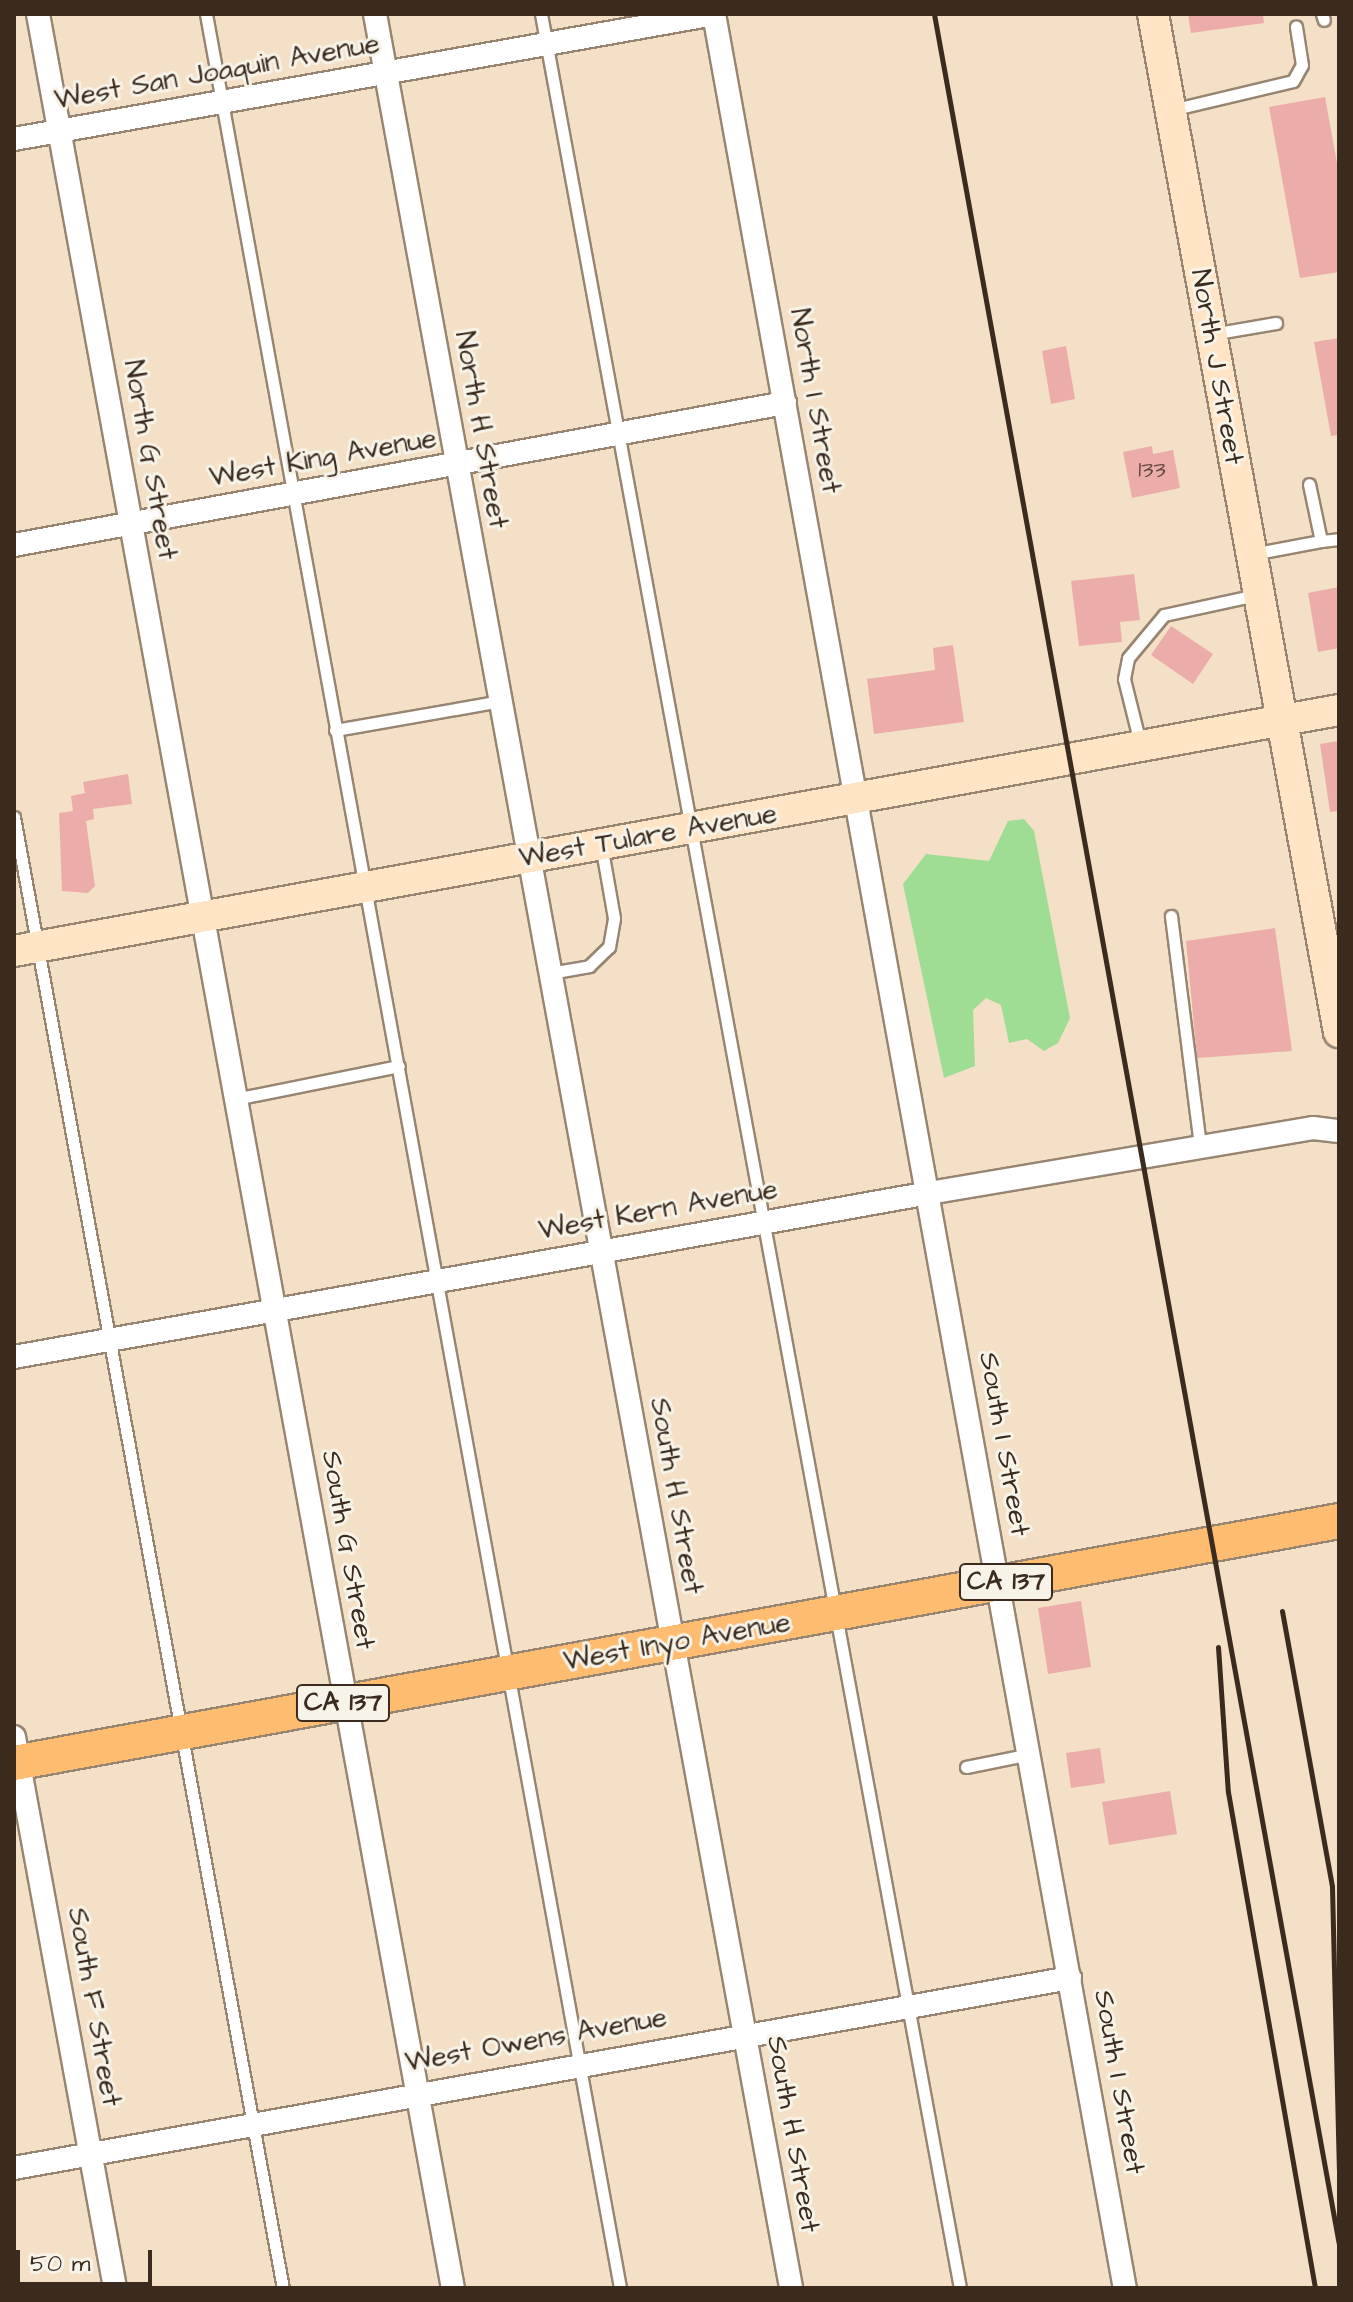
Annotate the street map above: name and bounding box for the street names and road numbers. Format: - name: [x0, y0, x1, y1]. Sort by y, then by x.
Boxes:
- street label: West San Joaquin Avenue: [52, 27, 382, 117]
- street label: North J Street: [1183, 267, 1251, 467]
- street label: North I Street: [782, 306, 848, 496]
- street label: North H Street: [447, 329, 515, 531]
- street label: North G Street: [116, 358, 184, 562]
- street label: West King Avenue: [207, 421, 439, 495]
- street label: West Tulare Avenue: [516, 797, 780, 875]
- street label: West Kern Avenue: [536, 1172, 780, 1248]
- street label: South I Street: [971, 1349, 1037, 1539]
- street label: South H Street: [642, 1395, 710, 1597]
- street label: South G Street: [314, 1448, 382, 1652]
- road number: CA 137: [958, 1560, 1054, 1604]
- street label: West Inyo Avenue: [561, 1606, 793, 1678]
- road number: CA 137: [295, 1681, 391, 1725]
- street label: South F Street: [60, 1905, 128, 2109]
- street label: South I Street: [1086, 1987, 1152, 2177]
- street label: West Owens Avenue: [403, 2000, 669, 2080]
- street label: South H Street: [759, 2033, 827, 2235]

